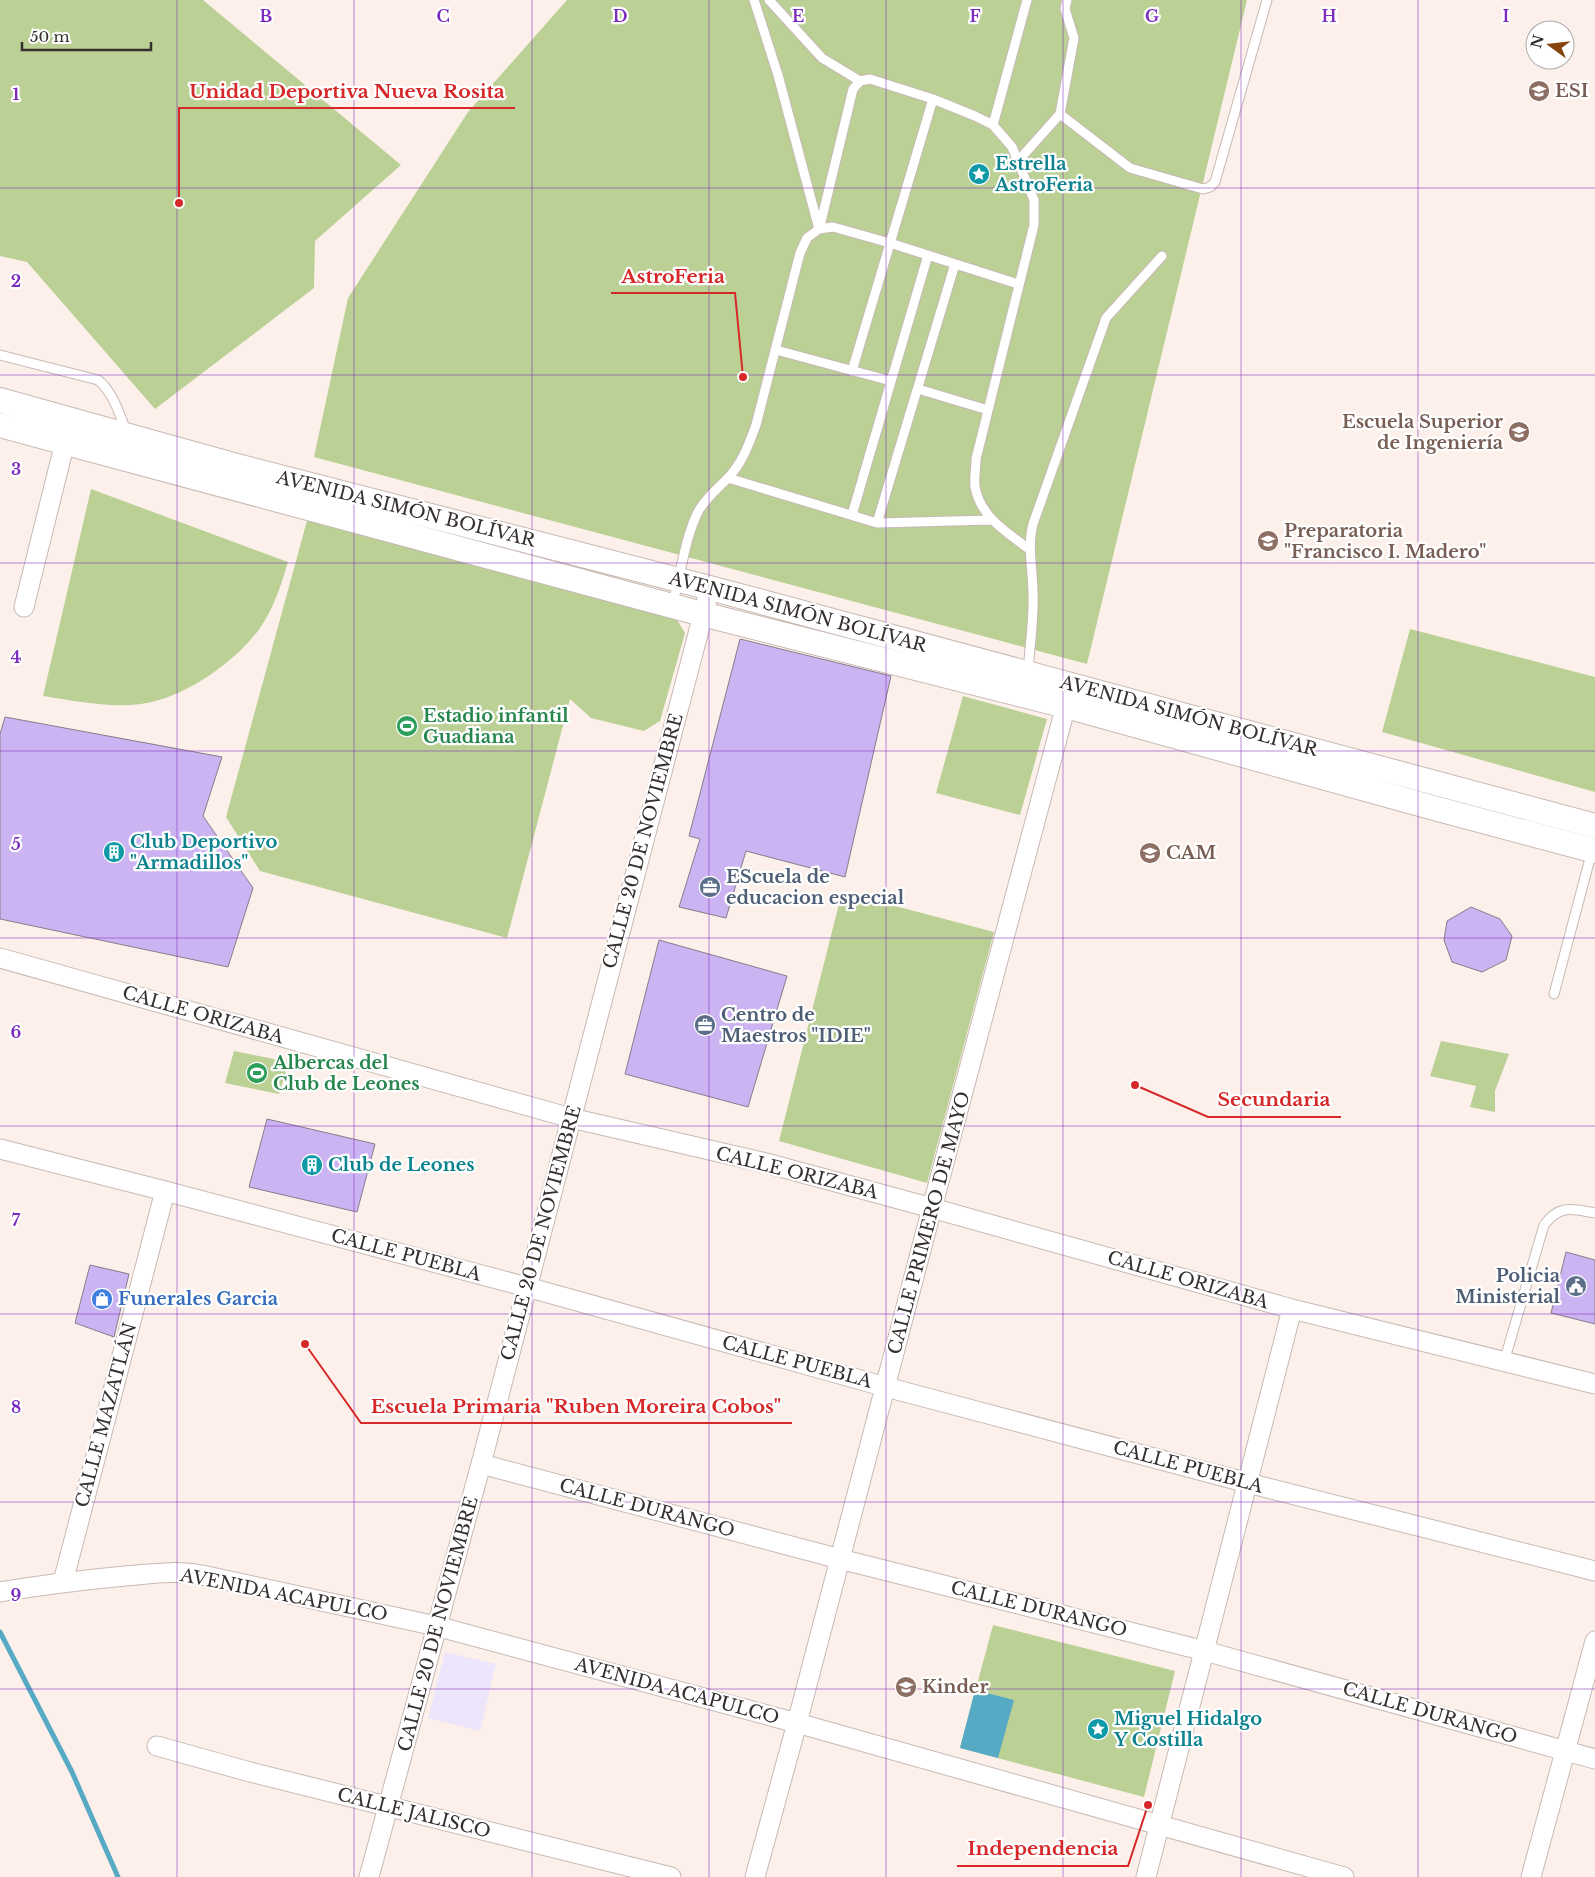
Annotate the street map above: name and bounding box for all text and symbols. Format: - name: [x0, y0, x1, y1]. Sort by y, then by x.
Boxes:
- text: B: [260, 6, 273, 26]
- text: C: [436, 6, 450, 26]
- text: D: [613, 6, 627, 26]
- text: E: [792, 6, 804, 26]
- text: F: [969, 6, 981, 26]
- text: G: [1145, 6, 1159, 26]
- text: H: [1321, 6, 1337, 26]
- text: I: [1503, 6, 1510, 26]
- scale bar: [22, 20, 151, 52]
- north arrow: [1525, 20, 1575, 70]
- text: 50 m: [30, 27, 70, 46]
- text: N: [1527, 33, 1548, 50]
- callout: Unidad Deportiva Nueva Rosita: [179, 74, 515, 108]
- school or university icon: ESI: [1527, 79, 1551, 103]
- text: Unidad Deportiva Nueva Rosita: [189, 80, 505, 103]
- place label: ESI: [1555, 80, 1589, 102]
- text: 1: [13, 84, 20, 104]
- place label: Estrella AstroFeria: [994, 153, 1094, 196]
- place icon: Estrella AstroFeria: [967, 162, 991, 186]
- callout: AstroFeria: [611, 259, 735, 293]
- text: AstroFeria: [620, 265, 725, 288]
- text: 2: [11, 271, 21, 291]
- place label: Escuela Superior de Ingeniería: [1342, 411, 1504, 454]
- school or university icon: Escuela Superior de Ingeniería: [1507, 420, 1531, 444]
- text: 3: [11, 459, 21, 479]
- street label: AVENIDA SIMÓN BOLÍVAR: [273, 465, 539, 552]
- place label: Preparatoria "Francisco I. Madero": [1284, 520, 1486, 563]
- school or university icon: Preparatoria "Francisco I. Madero": [1256, 529, 1280, 553]
- street label: AVENIDA SIMÓN BOLÍVAR: [666, 566, 930, 657]
- text: 4: [11, 647, 21, 667]
- street label: AVENIDA SIMÓN BOLÍVAR: [1057, 670, 1321, 761]
- place label: Estadio infantil Guadiana: [423, 705, 569, 748]
- street label: CALLE 20 DE NOVIEMBRE: [598, 711, 688, 971]
- sports icon: Estadio infantil Guadiana: [395, 714, 419, 738]
- place label: Club Deportivo "Armadillos": [130, 831, 277, 874]
- text: 5: [11, 834, 21, 854]
- building icon: Club Deportivo "Armadillos": [102, 840, 126, 864]
- school or university icon: CAM: [1138, 841, 1162, 865]
- place label: CAM: [1166, 842, 1216, 864]
- place label: EScuela de educacion especial: [726, 866, 905, 909]
- office icon: EScuela de educacion especial: [698, 875, 722, 899]
- street label: CALLE ORIZABA: [120, 981, 287, 1049]
- place label: Centro de Maestros "IDIE": [721, 1004, 871, 1047]
- office icon: Centro de Maestros "IDIE": [693, 1013, 717, 1037]
- text: 6: [11, 1022, 22, 1042]
- place label: Albercas del Club de Leones: [272, 1052, 420, 1095]
- sports icon: Albercas del Club de Leones: [245, 1061, 269, 1085]
- callout: Secundaria: [1208, 1083, 1341, 1117]
- text: Secundaria: [1217, 1088, 1331, 1111]
- street label: CALLE PRIMERO DE MAYO: [883, 1089, 975, 1357]
- street label: CALLE 20 DE NOVIEMBRE: [496, 1103, 586, 1363]
- street label: CALLE ORIZABA: [714, 1142, 881, 1204]
- building icon: Club de Leones: [300, 1153, 324, 1177]
- place label: Club de Leones: [328, 1154, 475, 1176]
- text: 7: [12, 1210, 21, 1230]
- street label: CALLE PUEBLA: [329, 1224, 484, 1286]
- street label: CALLE ORIZABA: [1105, 1246, 1272, 1314]
- place label: Policia Ministerial: [1455, 1265, 1561, 1308]
- public building icon: Policia Ministerial: [1564, 1274, 1588, 1298]
- shop icon: Funerales Garcia: [90, 1287, 114, 1311]
- place label: Funerales Garcia: [118, 1288, 279, 1310]
- street label: CALLE MAZATLÁN: [70, 1320, 141, 1510]
- street label: CALLE PUEBLA: [720, 1331, 875, 1393]
- callout: Escuela Primaria "Ruben Moreira Cobos": [361, 1389, 792, 1423]
- text: Escuela Primaria "Ruben Moreira Cobos": [371, 1395, 781, 1418]
- text: 8: [11, 1397, 21, 1417]
- street label: CALLE PUEBLA: [1111, 1436, 1266, 1498]
- street label: CALLE DURANGO: [557, 1474, 737, 1542]
- street label: CALLE 20 DE NOVIEMBRE: [393, 1494, 483, 1754]
- street label: AVENIDA ACAPULCO: [177, 1564, 390, 1626]
- street label: CALLE DURANGO: [949, 1576, 1129, 1642]
- text: 9: [11, 1585, 22, 1605]
- street label: AVENIDA ACAPULCO: [571, 1653, 782, 1729]
- school or university icon: Kinder: [894, 1675, 918, 1699]
- place label: Kinder: [922, 1676, 988, 1698]
- street label: CALLE DURANGO: [1340, 1678, 1520, 1748]
- place label: Miguel Hidalgo Y Costilla: [1113, 1708, 1262, 1751]
- place icon: Miguel Hidalgo Y Costilla: [1086, 1717, 1110, 1741]
- street label: CALLE JALISCO: [335, 1783, 493, 1843]
- callout: Independencia: [957, 1832, 1128, 1866]
- text: Independencia: [967, 1837, 1119, 1860]

